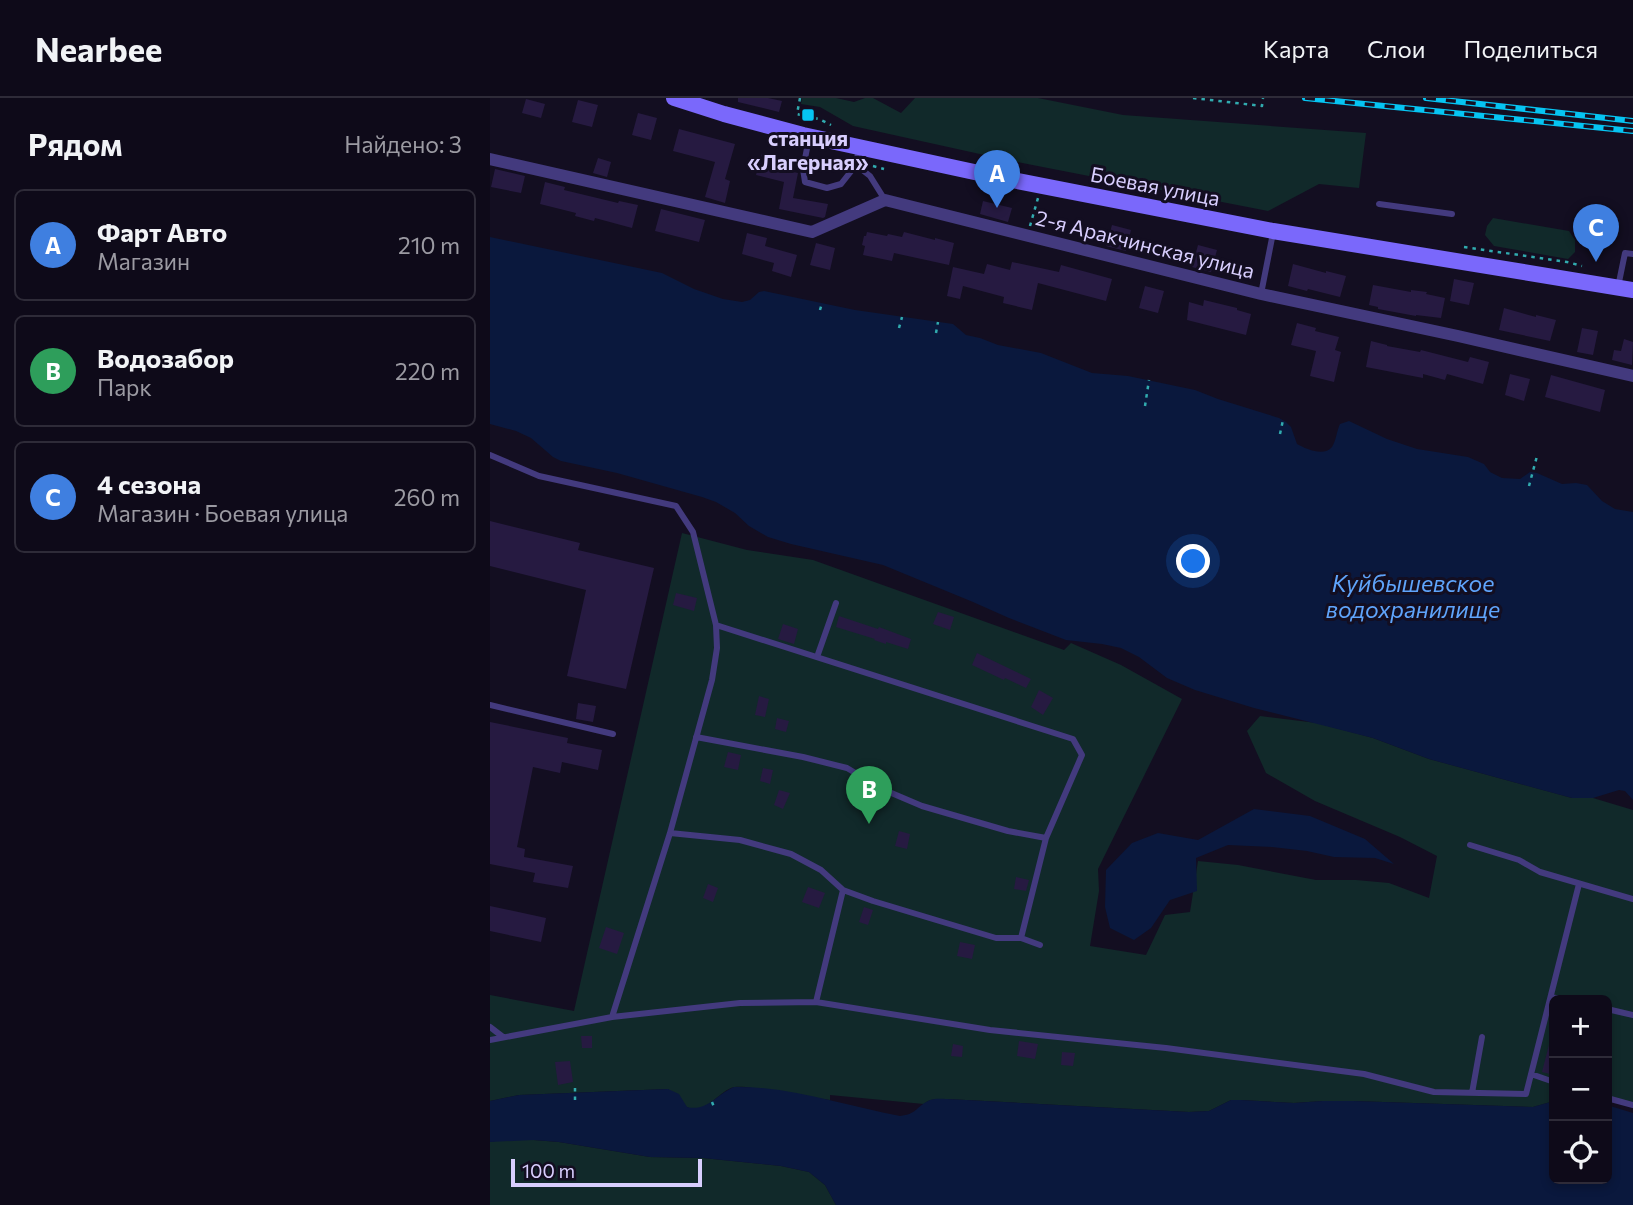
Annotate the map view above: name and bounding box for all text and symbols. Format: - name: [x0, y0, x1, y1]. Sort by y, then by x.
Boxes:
- text: Nearbee: [35, 28, 162, 69]
- text: Карта: [1263, 34, 1329, 63]
- text: Слои: [1367, 34, 1425, 63]
- text: Поделиться: [1463, 34, 1598, 63]
- marker: станция «Лагерная»: [800, 107, 816, 123]
- text: Рядом: [28, 125, 122, 162]
- place label: станция «Лагерная»: [747, 125, 869, 174]
- text: Найдено: 3: [344, 130, 462, 158]
- pin: A: [974, 150, 1020, 208]
- street label: Боевая улица: [1088, 161, 1222, 210]
- street label: 2-я Аракчинская улица: [1033, 204, 1257, 283]
- pin: C: [1573, 204, 1619, 262]
- text: Фарт Авто: [97, 216, 227, 247]
- text: A: [45, 231, 61, 259]
- text: 210 m: [398, 231, 460, 259]
- text: Магазин: [97, 247, 190, 275]
- text: Водозабор: [97, 342, 234, 373]
- text: B: [45, 357, 61, 385]
- text: 220 m: [395, 357, 460, 385]
- text: Парк: [97, 373, 152, 401]
- text: 4 сезона: [97, 468, 201, 499]
- text: C: [45, 483, 61, 511]
- text: 260 m: [394, 483, 460, 511]
- text: Магазин · Боевая улица: [97, 499, 348, 527]
- your location: [1176, 544, 1210, 578]
- water label: Куйбышевское водохранилище: [1326, 569, 1500, 623]
- pin: B: [846, 766, 892, 824]
- map controls: [1549, 995, 1612, 1184]
- button: +: [1549, 995, 1612, 1058]
- button: −: [1549, 1058, 1612, 1121]
- button: locate: [1549, 1121, 1612, 1184]
- scale bar: [511, 1156, 702, 1188]
- text: 100 m: [522, 1159, 575, 1182]

